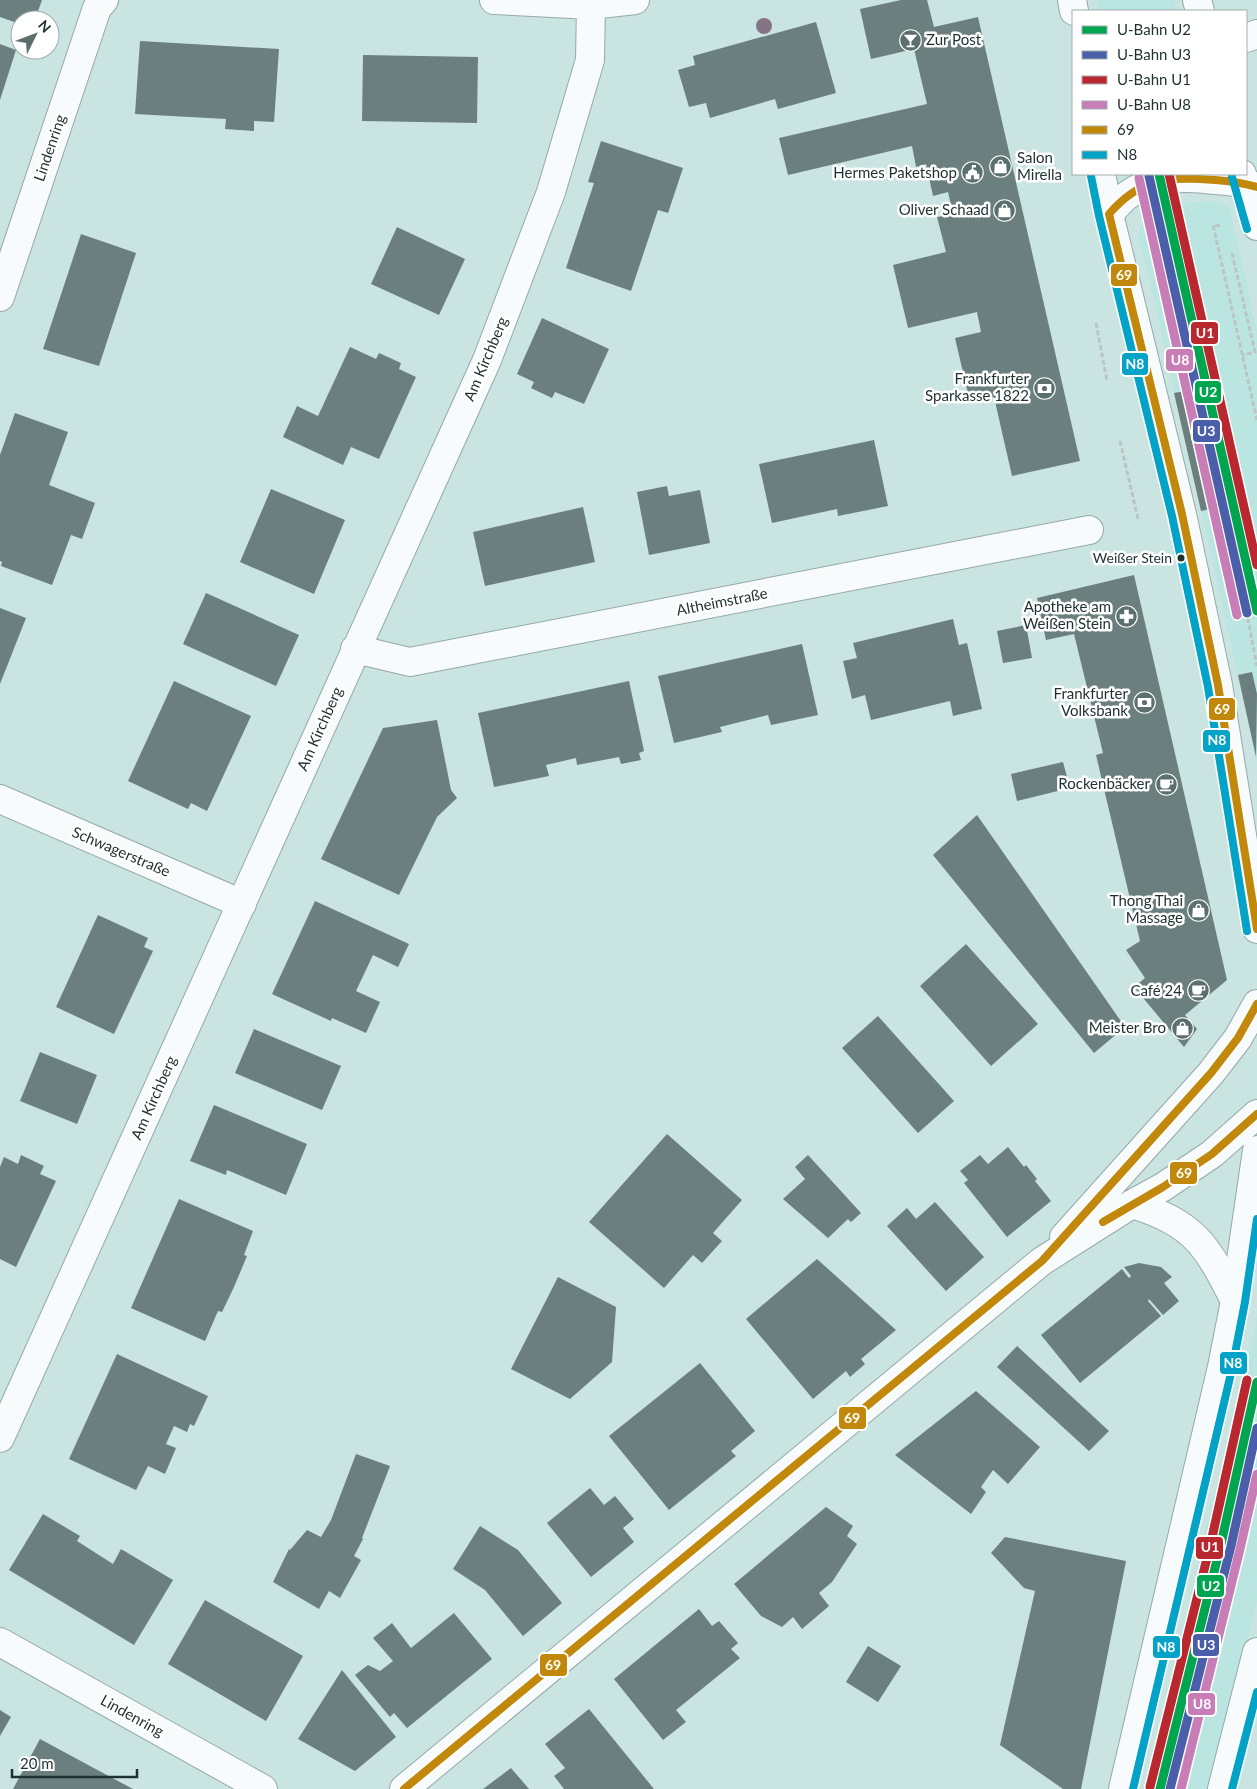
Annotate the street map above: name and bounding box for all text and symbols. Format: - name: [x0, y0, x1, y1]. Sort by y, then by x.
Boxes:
- north arrow: [10, 10, 60, 60]
- legend: [1072, 10, 1247, 175]
- text: N: [35, 16, 55, 36]
- text: U-Bahn U2: [1117, 20, 1191, 38]
- bar icon: Zur Post: [898, 28, 922, 52]
- place label: Zur Post: [926, 30, 982, 48]
- text: U-Bahn U3: [1117, 45, 1191, 63]
- text: U-Bahn U1: [1117, 70, 1191, 88]
- text: U-Bahn U8: [1117, 95, 1191, 113]
- street label: Lindenring: [29, 112, 69, 184]
- text: 69: [1117, 120, 1134, 138]
- text: N8: [1117, 145, 1137, 163]
- place label: Salon Mirella: [1017, 148, 1062, 183]
- shop icon: Salon Mirella: [989, 155, 1013, 179]
- public building icon: Hermes Paketshop: [961, 161, 985, 185]
- place label: Hermes Paketshop: [833, 163, 957, 181]
- shop icon: Oliver Schaad: [993, 198, 1017, 222]
- place label: Oliver Schaad: [899, 200, 989, 218]
- line badge: 69: [1110, 263, 1138, 287]
- text: 69: [1116, 266, 1132, 283]
- street label: Am Kirchberg: [459, 314, 511, 404]
- line badge: U1: [1190, 321, 1219, 345]
- text: U1: [1196, 324, 1214, 341]
- line badge: U8: [1165, 348, 1194, 372]
- text: U8: [1171, 351, 1189, 368]
- line badge: N8: [1121, 352, 1149, 376]
- text: N8: [1126, 355, 1144, 372]
- place label: Frankfurter Sparkasse 1822: [925, 369, 1030, 404]
- bank icon: Frankfurter Sparkasse 1822: [1033, 376, 1057, 400]
- line badge: U2: [1194, 380, 1222, 404]
- text: U2: [1199, 383, 1217, 400]
- line badge: U3: [1192, 419, 1221, 443]
- text: U3: [1197, 422, 1215, 439]
- place label: Weißer Stein: [1093, 549, 1172, 566]
- marker: Weißer Stein: [1176, 553, 1186, 563]
- street label: Altheimstraße: [675, 583, 769, 619]
- place label: Apotheke am Weißen Stein: [1023, 597, 1111, 632]
- pharmacy icon: Apotheke am Weißen Stein: [1115, 604, 1139, 628]
- street label: Am Kirchberg: [293, 684, 346, 773]
- place label: Frankfurter Volksbank: [1054, 684, 1129, 719]
- bank icon: Frankfurter Volksbank: [1132, 691, 1156, 715]
- line badge: 69: [1208, 697, 1236, 721]
- text: 69: [1214, 700, 1230, 717]
- line badge: N8: [1202, 729, 1231, 753]
- text: N8: [1208, 731, 1226, 748]
- cafe icon: Rockenbäcker: [1154, 772, 1178, 796]
- place label: Rockenbäcker: [1058, 774, 1151, 792]
- street label: Schwagerstraße: [70, 822, 173, 880]
- place label: Thong Thai Massage: [1110, 891, 1183, 926]
- shop icon: Thong Thai Massage: [1187, 898, 1211, 922]
- cafe icon: Café 24: [1186, 979, 1210, 1003]
- place label: Café 24: [1130, 981, 1182, 999]
- shop icon: Meister Bro: [1170, 1016, 1194, 1040]
- place label: Meister Bro: [1089, 1018, 1166, 1036]
- street label: Am Kirchberg: [127, 1053, 180, 1142]
- line badge: 69: [1169, 1161, 1198, 1185]
- text: 69: [1176, 1164, 1192, 1181]
- line badge: N8: [1219, 1351, 1248, 1375]
- text: N8: [1224, 1354, 1242, 1371]
- line badge: 69: [838, 1406, 867, 1430]
- text: 69: [844, 1409, 860, 1426]
- line badge: U1: [1195, 1536, 1224, 1560]
- text: U1: [1201, 1538, 1219, 1555]
- line badge: U2: [1196, 1574, 1225, 1598]
- text: U2: [1202, 1577, 1220, 1594]
- line badge: U3: [1192, 1633, 1220, 1657]
- line badge: N8: [1152, 1635, 1181, 1659]
- text: U3: [1197, 1636, 1215, 1653]
- text: N8: [1157, 1638, 1175, 1655]
- line badge: 69: [539, 1653, 568, 1677]
- text: 69: [545, 1656, 561, 1673]
- street label: Lindenring: [98, 1690, 167, 1740]
- line badge: U8: [1187, 1692, 1216, 1716]
- text: U8: [1193, 1695, 1211, 1712]
- scale bar: [12, 1746, 138, 1778]
- text: 20 m: [20, 1754, 54, 1772]

